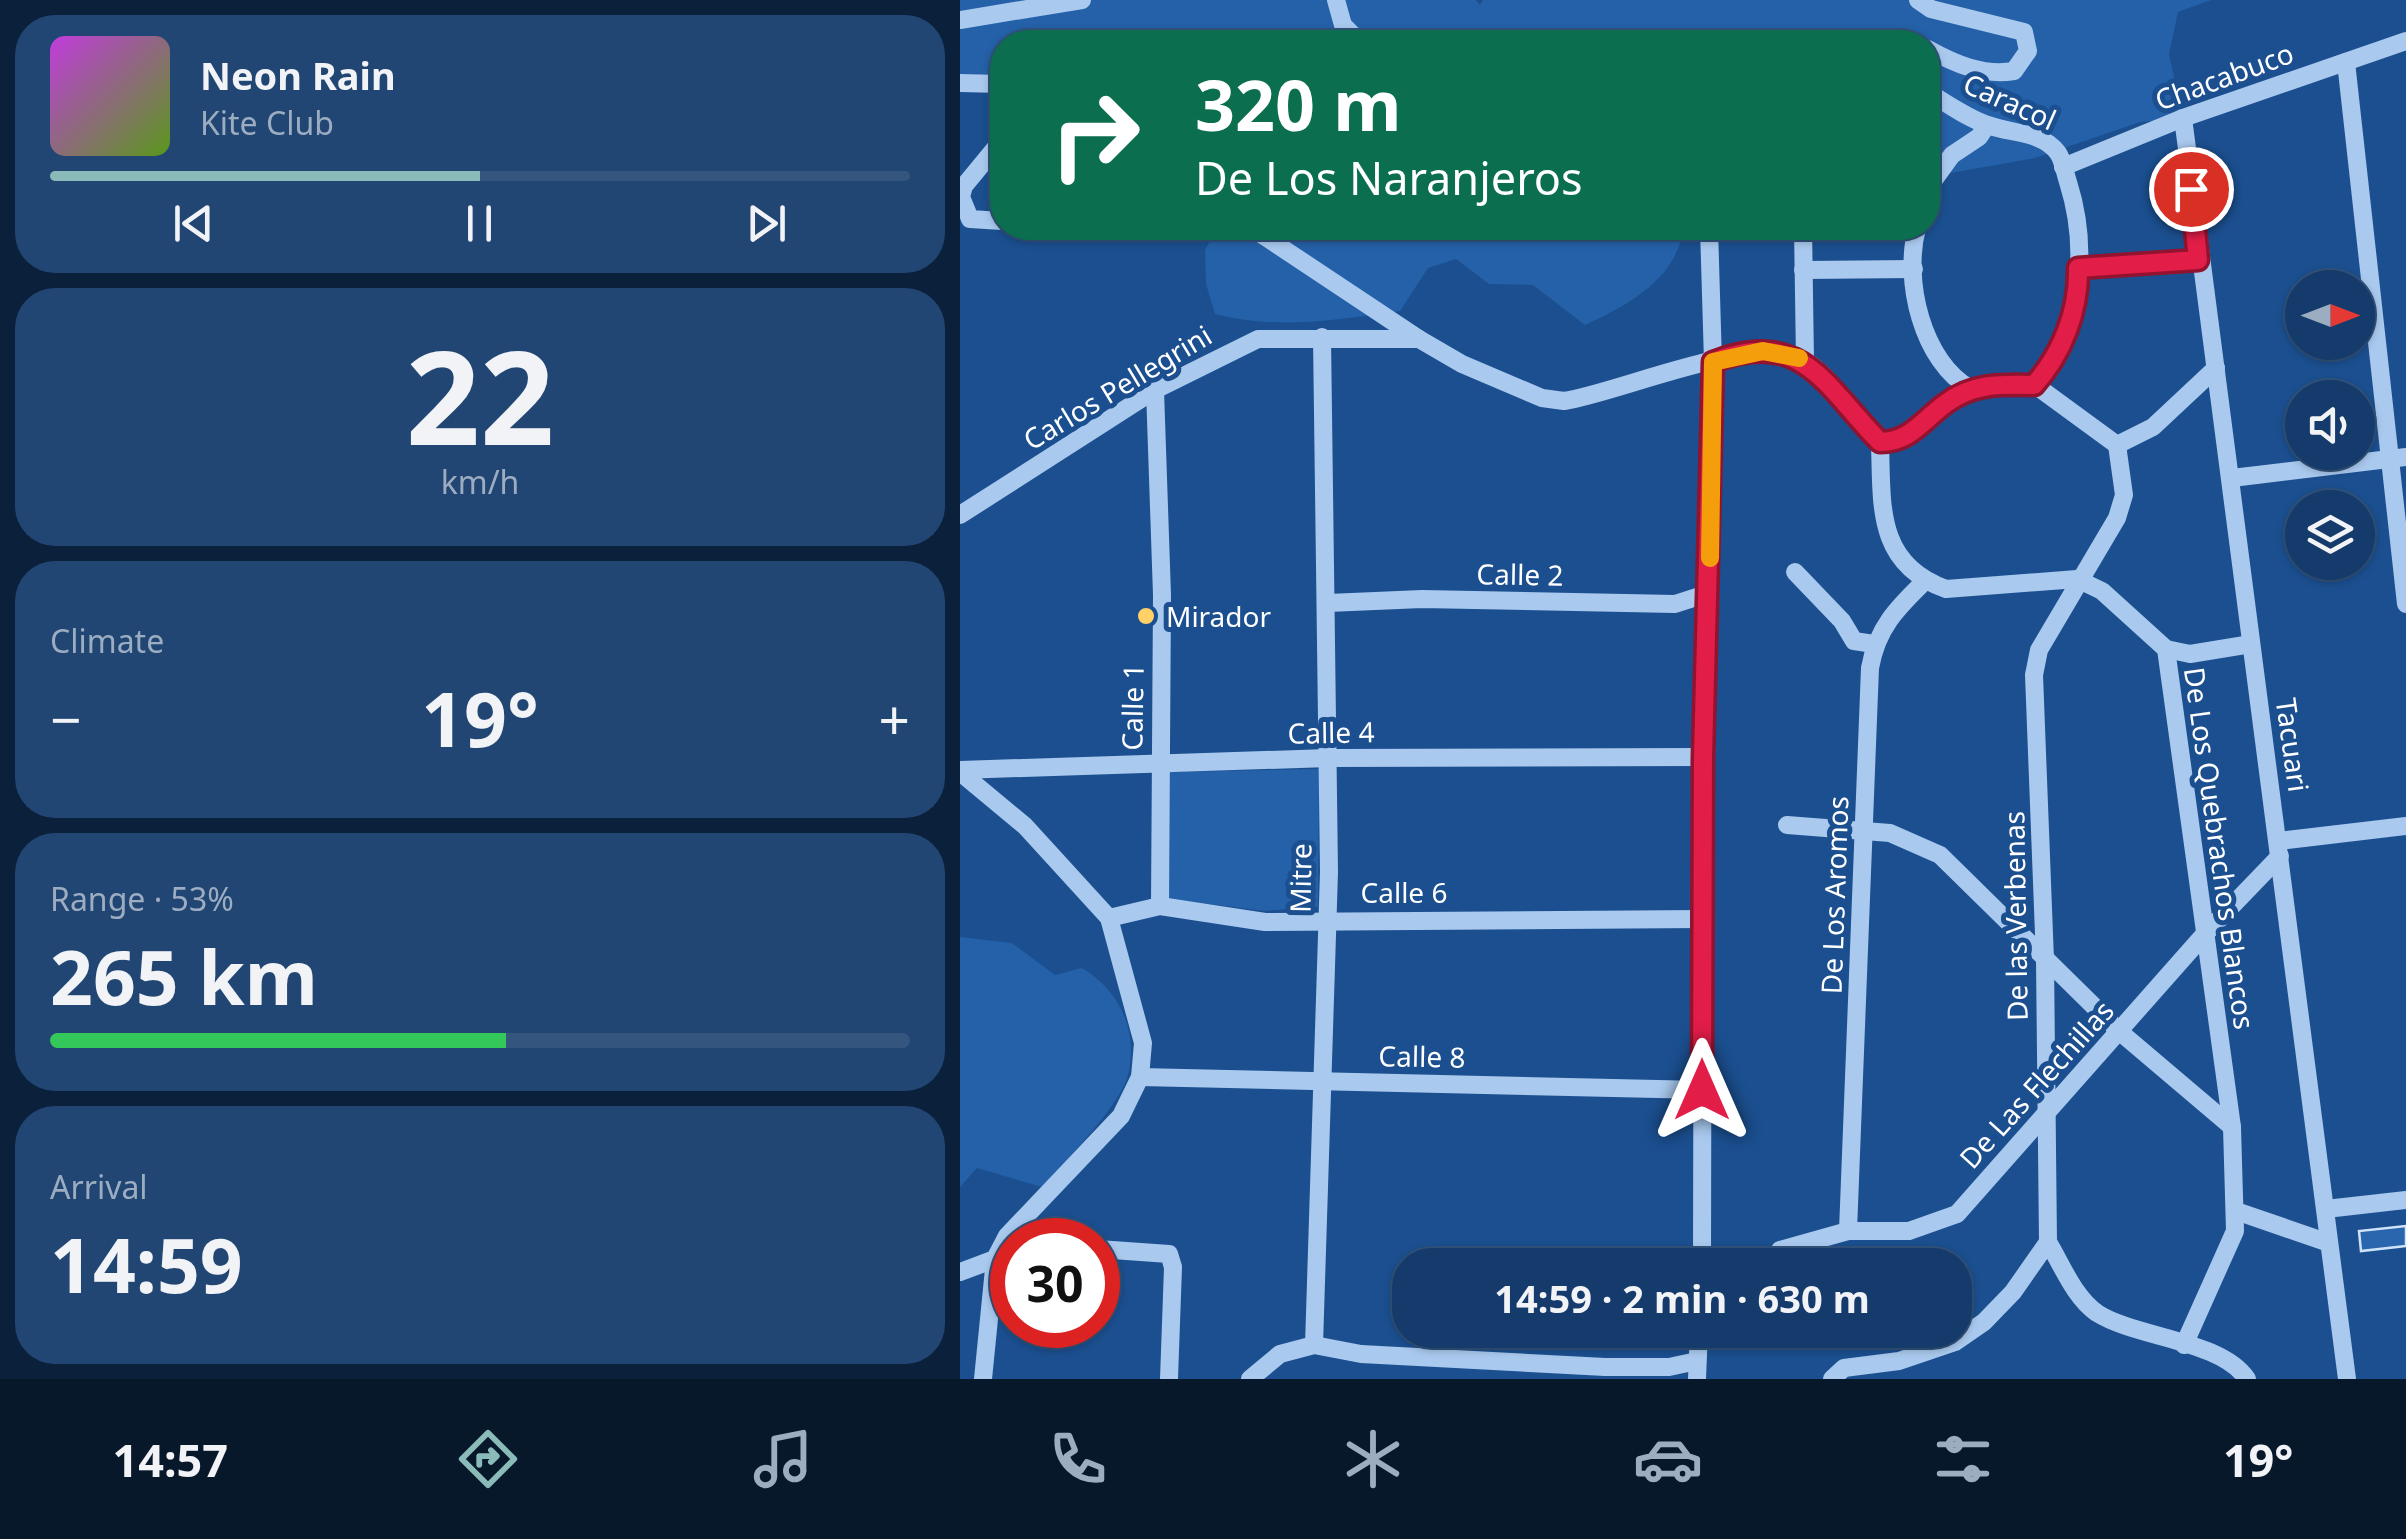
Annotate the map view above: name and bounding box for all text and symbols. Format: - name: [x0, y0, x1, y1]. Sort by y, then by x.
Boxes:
- street label: Chacabuco: [2149, 33, 2299, 119]
- text: Neon Rain: [200, 49, 396, 101]
- text: 320 m: [1195, 56, 1402, 152]
- street label: Caracol: [1958, 64, 2062, 138]
- icon: right: [1030, 70, 1160, 200]
- text: Kite Club: [200, 101, 334, 144]
- text: De Los Naranjeros: [1195, 147, 1583, 208]
- pin: [2149, 147, 2234, 232]
- icon: arrive: [2164, 162, 2219, 217]
- icon: previous: [166, 196, 221, 251]
- icon: pause: [452, 196, 507, 251]
- icon: next: [739, 196, 794, 251]
- north arrow: [2285, 270, 2375, 360]
- map controls: [2285, 270, 2375, 580]
- text: 22: [406, 306, 554, 483]
- street label: Carlos Pellegrini: [1016, 316, 1218, 458]
- button: sound: [2285, 380, 2375, 470]
- text: km/h: [441, 460, 519, 503]
- button: layers: [2285, 490, 2375, 580]
- street label: Calle 2: [1476, 554, 1564, 594]
- place label: Mirador: [1166, 597, 1271, 635]
- marker: Mirador: [1135, 605, 1157, 627]
- text: Climate: [50, 619, 164, 662]
- street label: Calle 1: [1112, 663, 1152, 751]
- street label: De Los Quebrachos Blancos: [2176, 664, 2264, 1032]
- text: 19°: [421, 667, 539, 769]
- text: −: [50, 681, 81, 756]
- text: +: [879, 681, 910, 756]
- street label: Tacuari: [2268, 696, 2318, 794]
- street label: Calle 4: [1287, 712, 1375, 752]
- street label: De Los Aromos: [1812, 795, 1856, 995]
- street label: De las Verbenas: [1994, 811, 2036, 1021]
- street label: Mitre: [1280, 843, 1320, 913]
- street label: Calle 6: [1361, 873, 1447, 911]
- text: Range · 53%: [50, 877, 234, 920]
- text: 265 km: [50, 925, 318, 1027]
- street label: De Las Flechillas: [1950, 992, 2122, 1176]
- street label: Calle 8: [1378, 1036, 1466, 1076]
- position arrow: [1650, 1038, 1754, 1142]
- text: Arrival: [50, 1165, 148, 1208]
- text: 14:59: [50, 1213, 243, 1315]
- speed limit sign: 30: [990, 1218, 1120, 1348]
- text: 14:59 · 2 min · 630 m: [1494, 1272, 1870, 1324]
- icon: directions: [453, 1424, 523, 1494]
- icon: music: [748, 1424, 818, 1494]
- icon: phone: [1043, 1424, 1113, 1494]
- icon: climate: [1338, 1424, 1408, 1494]
- icon: car: [1633, 1424, 1703, 1494]
- icon: filters: [1928, 1424, 1998, 1494]
- text: 14:57: [112, 1429, 228, 1490]
- text: 19°: [2223, 1429, 2293, 1490]

